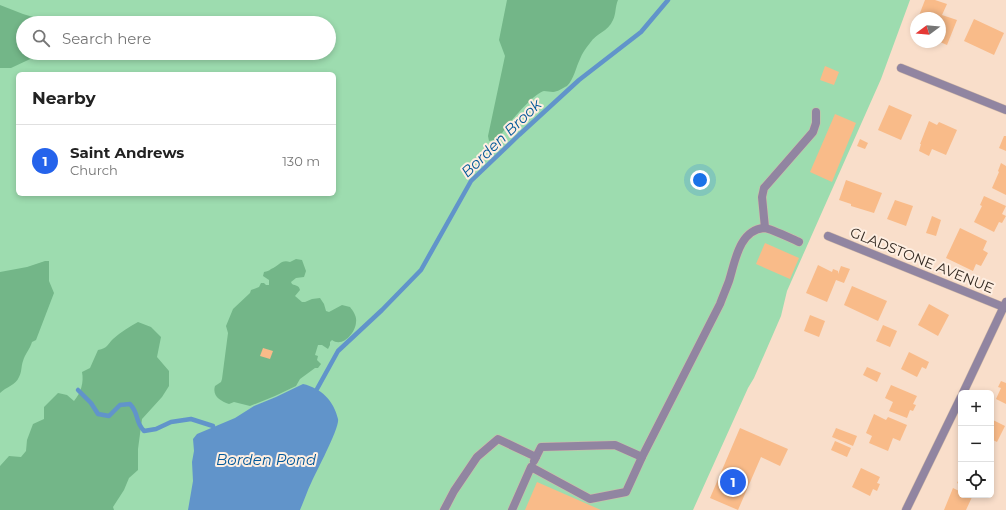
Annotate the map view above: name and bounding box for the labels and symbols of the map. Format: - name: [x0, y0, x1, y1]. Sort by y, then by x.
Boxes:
- north arrow: [910, 12, 946, 48]
- water label: Borden Brook: [457, 94, 546, 181]
- your location: [690, 170, 710, 190]
- street label: GLADSTONE AVENUE: [847, 223, 997, 297]
- water label: Borden Pond: [216, 450, 317, 469]
- pin: 1: [720, 467, 746, 497]

